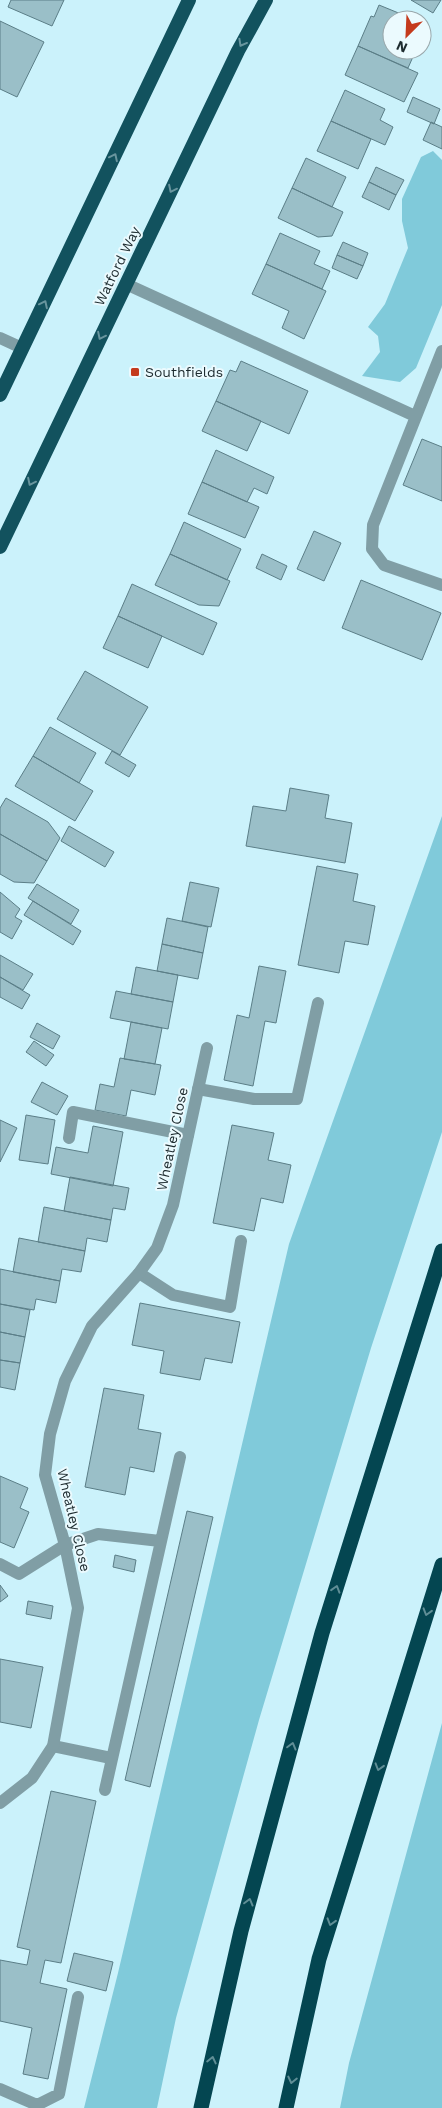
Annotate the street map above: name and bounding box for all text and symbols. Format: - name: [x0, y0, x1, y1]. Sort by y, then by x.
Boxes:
- north arrow: [382, 10, 432, 60]
- one-way arrow: [239, 37, 249, 46]
- text: N: [394, 37, 410, 56]
- one-way arrow: [108, 153, 118, 162]
- one-way arrow: [167, 184, 178, 193]
- street label: Watford Way: [91, 223, 143, 308]
- one-way arrow: [37, 300, 48, 309]
- one-way arrow: [97, 330, 107, 339]
- place label: Southfields: [145, 364, 223, 380]
- marker: Southfields: [129, 366, 141, 378]
- one-way arrow: [27, 477, 37, 486]
- street label: Wheatley Close: [153, 1086, 191, 1192]
- street label: Wheatley Close: [54, 1467, 94, 1573]
- one-way arrow: [330, 1586, 340, 1594]
- one-way arrow: [423, 1607, 433, 1616]
- one-way arrow: [286, 1742, 296, 1750]
- one-way arrow: [375, 1762, 385, 1771]
- one-way arrow: [243, 1898, 254, 1907]
- one-way arrow: [326, 1918, 336, 1926]
- one-way arrow: [206, 2056, 217, 2065]
- one-way arrow: [287, 2076, 298, 2084]

